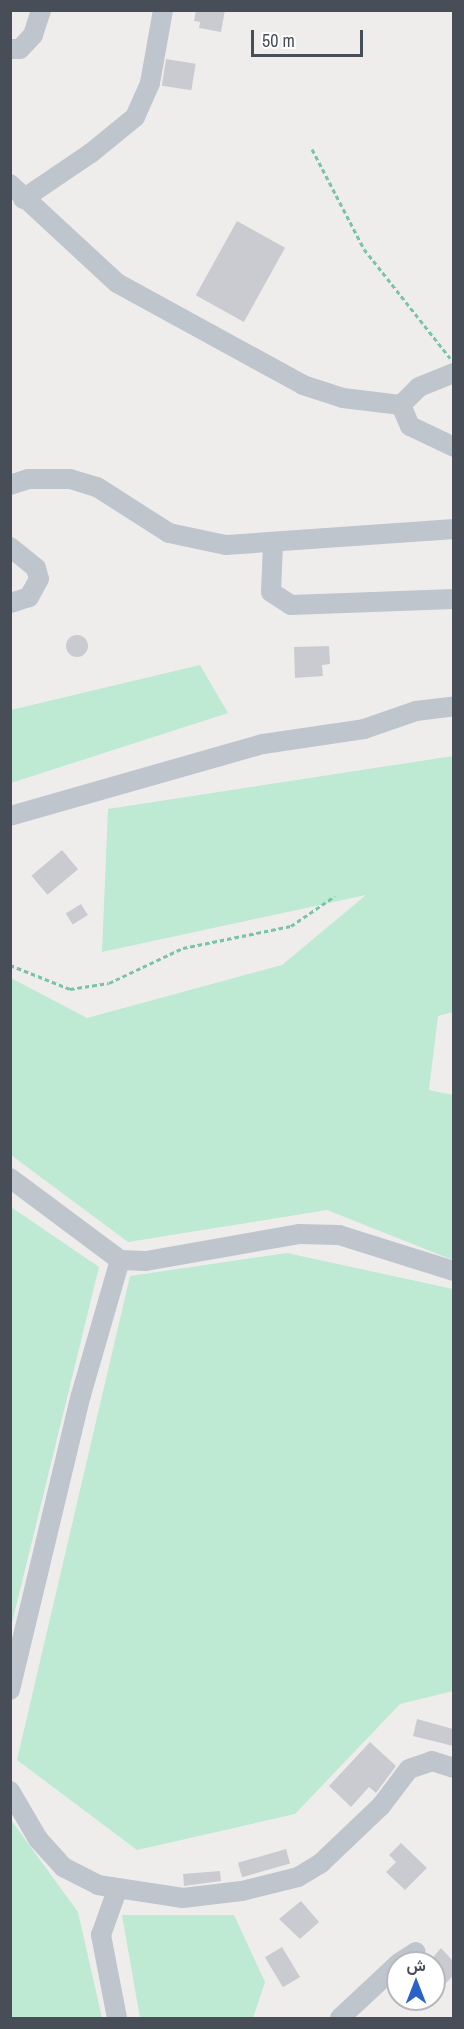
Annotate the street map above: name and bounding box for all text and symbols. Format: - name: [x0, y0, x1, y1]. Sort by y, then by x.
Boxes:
- scale bar: [254, 18, 366, 56]
- text: 50 m: [262, 28, 295, 53]
- north arrow: [386, 1951, 446, 2011]
- text: ش: [406, 1954, 426, 1976]

